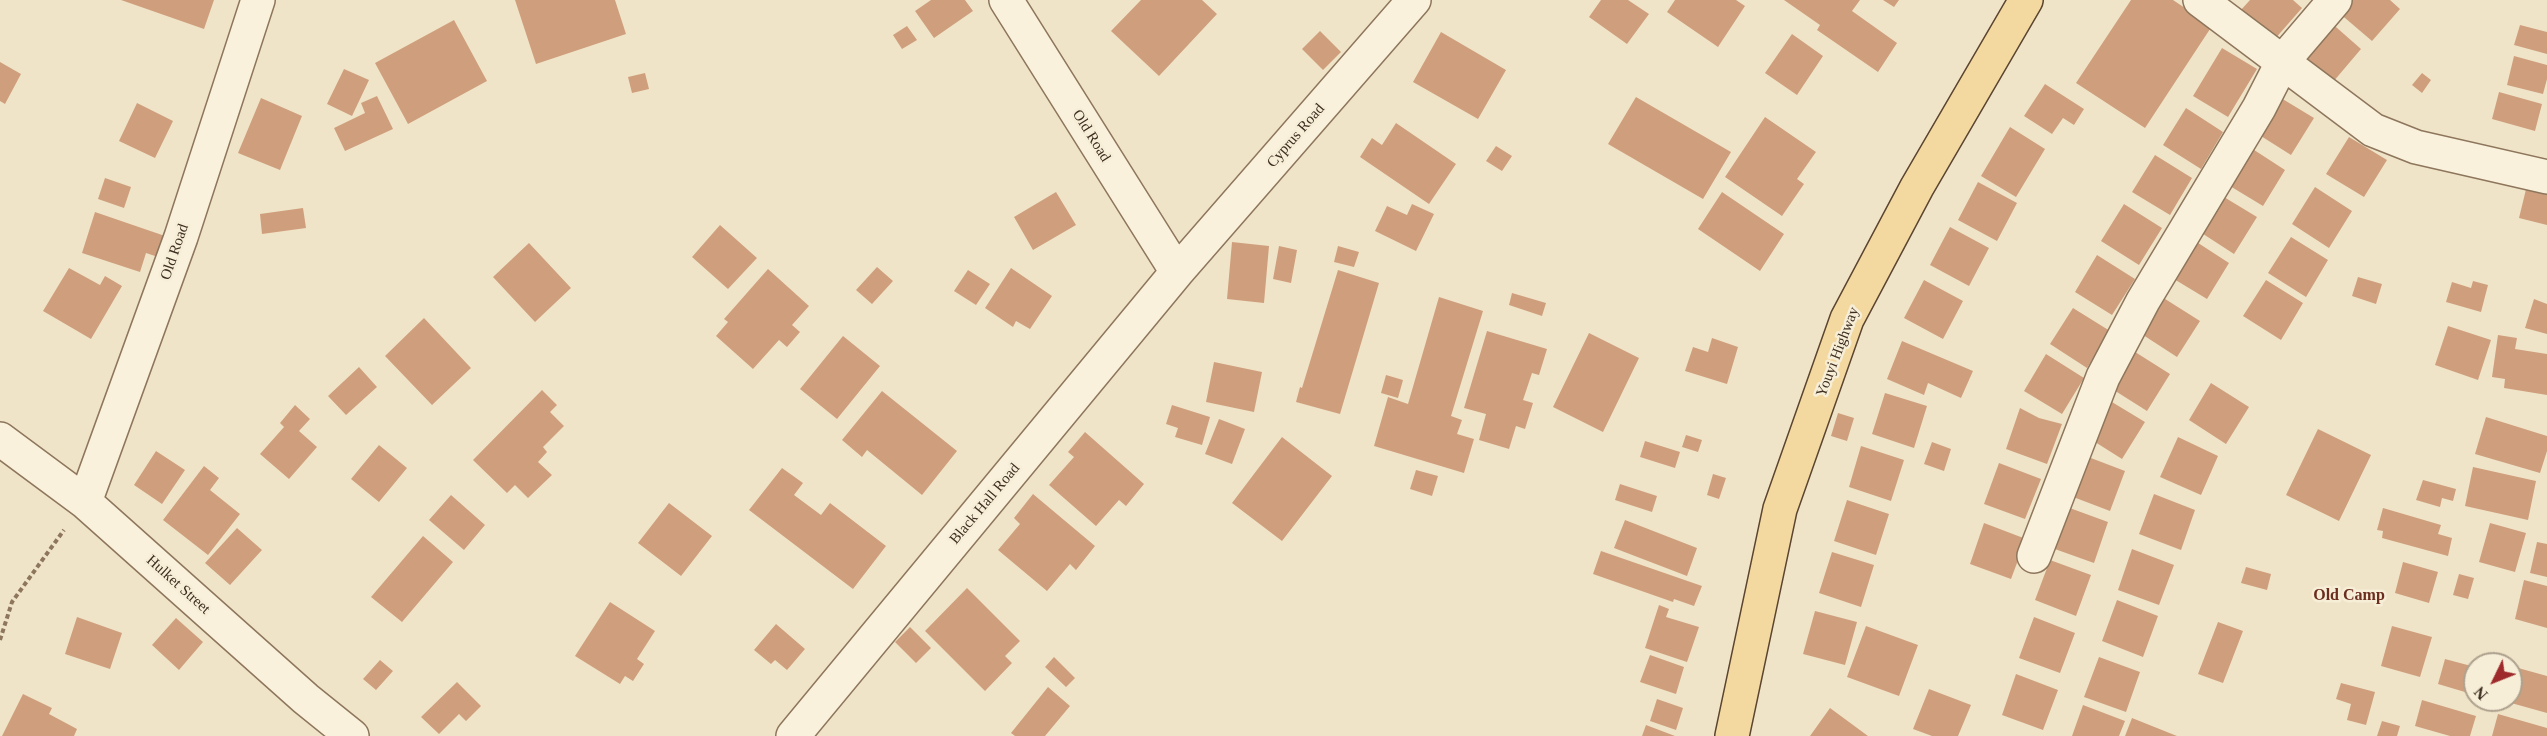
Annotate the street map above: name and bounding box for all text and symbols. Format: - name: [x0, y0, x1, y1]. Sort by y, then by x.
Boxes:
- street label: Cyprus Road: [1263, 100, 1329, 172]
- street label: Old Road: [1068, 107, 1114, 165]
- street label: Old Road: [157, 222, 193, 282]
- street label: Youyi Highway: [1813, 305, 1863, 399]
- street label: Black Hall Road: [946, 460, 1024, 548]
- street label: Hulket Street: [142, 552, 214, 618]
- district label: Old Camp: [2313, 586, 2385, 606]
- north arrow: [2463, 652, 2523, 712]
- text: N: [2471, 683, 2491, 703]

